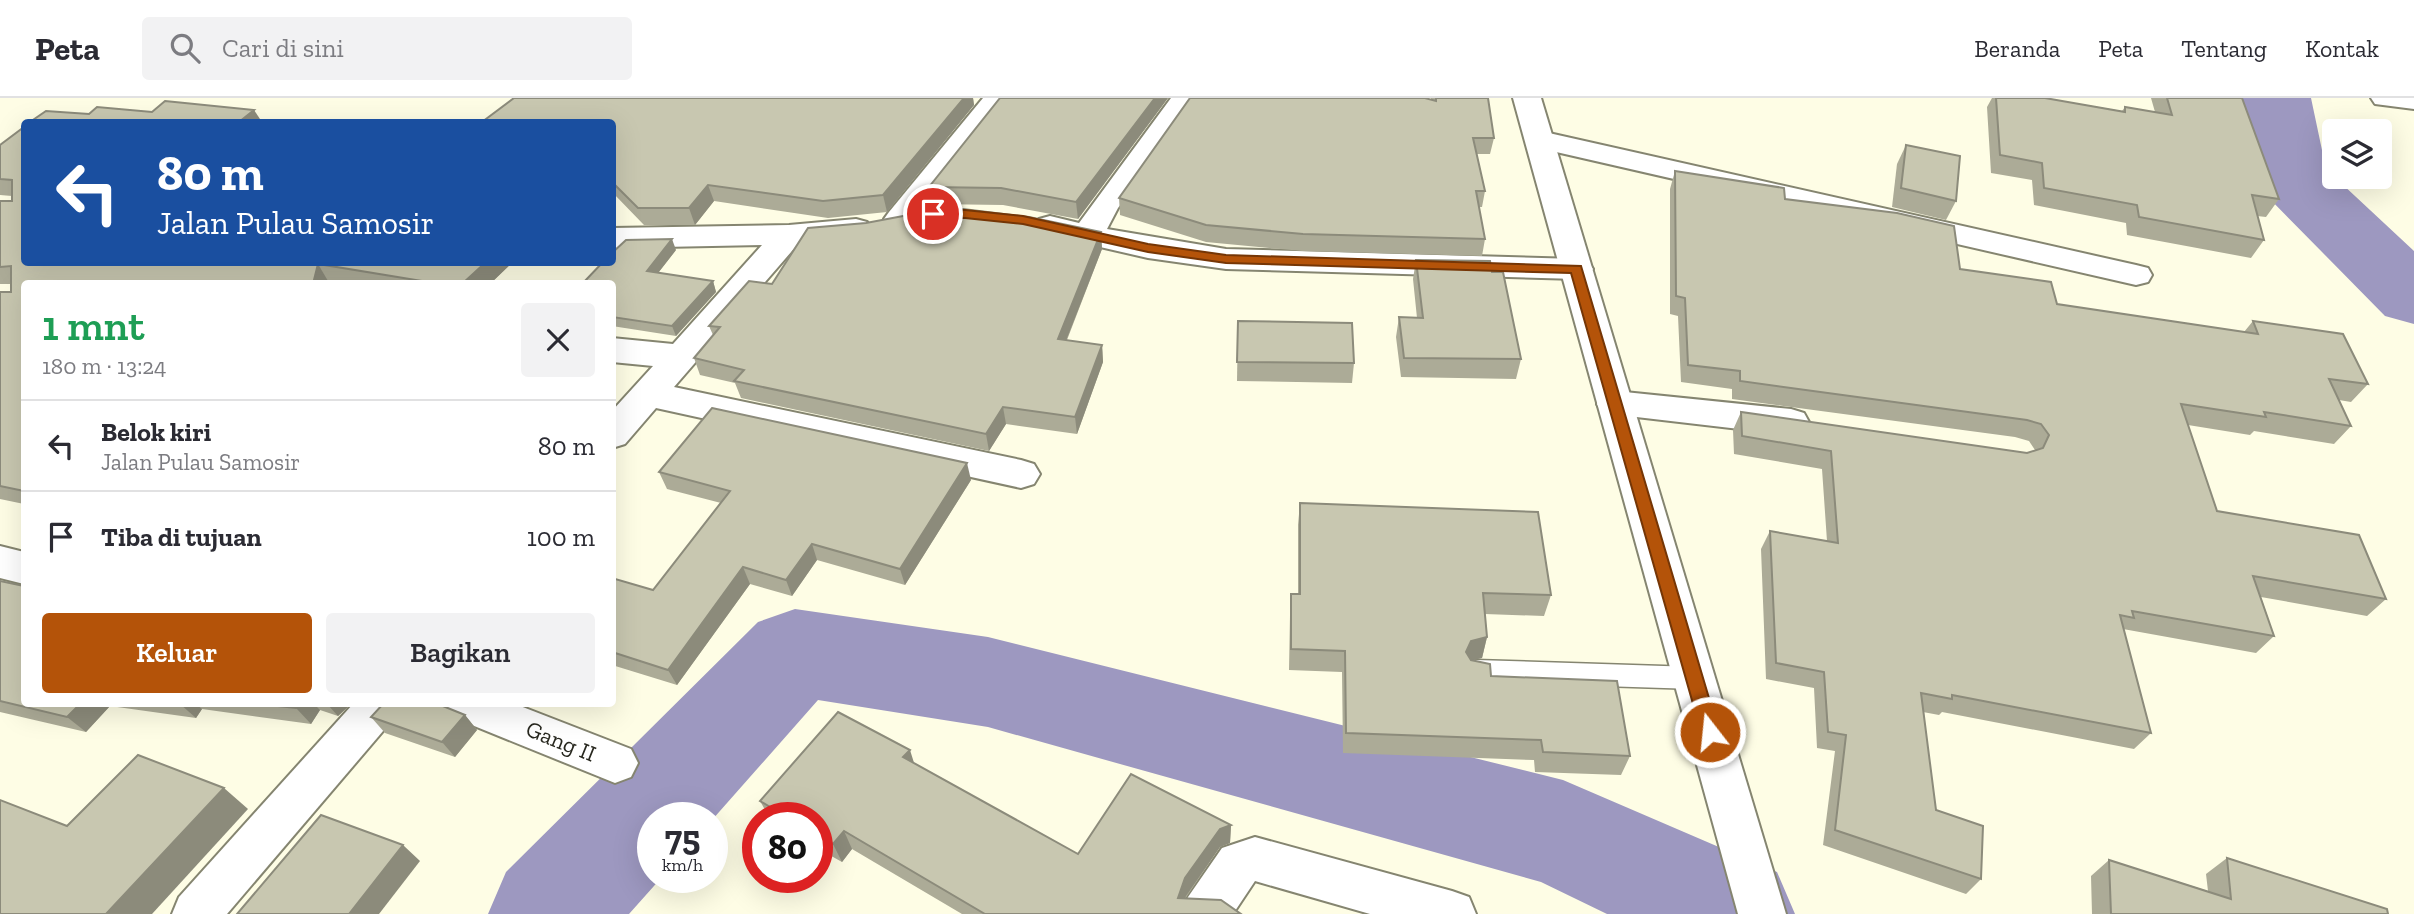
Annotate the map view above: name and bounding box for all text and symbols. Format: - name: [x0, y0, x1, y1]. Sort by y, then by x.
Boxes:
- search box: [142, 17, 632, 80]
- text: Peta: [35, 29, 100, 68]
- icon: search: [166, 29, 204, 67]
- text: Cari di sini: [222, 32, 344, 64]
- text: Beranda: [1974, 34, 2060, 63]
- text: Peta: [2098, 34, 2143, 63]
- text: Tentang: [2181, 34, 2267, 63]
- text: Kontak: [2305, 34, 2379, 63]
- map controls: [2322, 119, 2392, 189]
- button: layers: [2322, 119, 2392, 189]
- text: 80 m: [157, 144, 264, 203]
- icon: left: [42, 147, 133, 238]
- pin: [903, 184, 963, 244]
- icon: arrive: [914, 195, 952, 233]
- text: Jalan Pulau Samosir: [157, 204, 434, 242]
- text: 1 mnt: [42, 300, 145, 351]
- button: close: [521, 303, 595, 377]
- text: 180 m · 13:24: [42, 352, 167, 380]
- text: Belok kiri: [101, 416, 211, 448]
- icon: left: [42, 427, 80, 465]
- text: 80 m: [538, 430, 595, 462]
- text: Jalan Pulau Samosir: [101, 448, 300, 476]
- icon: arrive: [42, 518, 80, 556]
- text: Tiba di tujuan: [101, 521, 262, 553]
- text: 100 m: [527, 521, 595, 553]
- button: Keluar: [42, 613, 312, 693]
- button: Bagikan: [326, 613, 595, 693]
- position arrow: [1673, 695, 1747, 769]
- street label: Gang II: [522, 714, 600, 768]
- speed limit sign: 80: [742, 802, 833, 893]
- text: 75: [665, 817, 700, 859]
- text: km/h: [662, 854, 703, 876]

